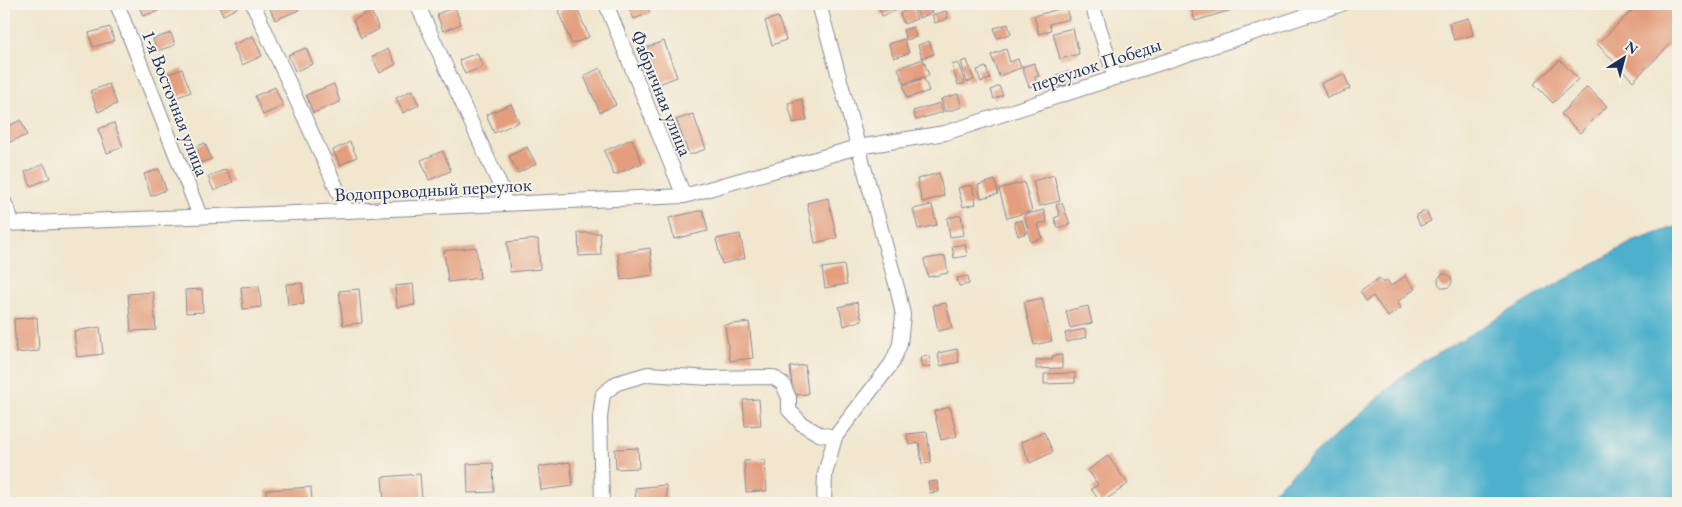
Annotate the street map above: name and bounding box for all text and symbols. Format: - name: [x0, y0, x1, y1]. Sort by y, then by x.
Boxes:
- street label: 1-я Восточная улица: [136, 26, 215, 180]
- street label: Фабричная улица: [625, 27, 698, 160]
- street label: переулок Победы: [1028, 32, 1165, 97]
- north arrow: [1600, 32, 1650, 82]
- text: N: [1622, 37, 1642, 58]
- street label: Водопроводный переулок: [334, 172, 532, 207]

